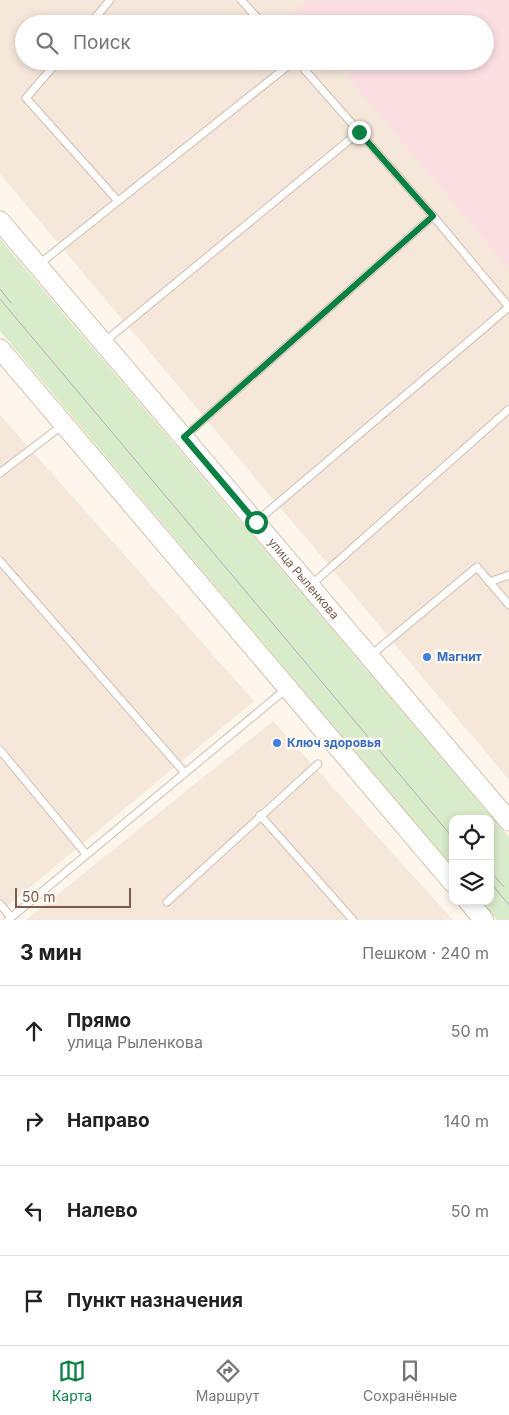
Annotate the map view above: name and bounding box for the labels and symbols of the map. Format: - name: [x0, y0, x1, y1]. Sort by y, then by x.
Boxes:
- route end: [348, 121, 371, 144]
- route start: [245, 511, 268, 534]
- street label: улица Рыленкова: [265, 535, 342, 622]
- place label: Магнит: [437, 649, 482, 664]
- marker: Магнит: [421, 651, 433, 663]
- place label: Ключ здоровья: [287, 735, 381, 750]
- marker: Ключ здоровья: [271, 737, 283, 749]
- scale bar: [15, 885, 131, 908]

